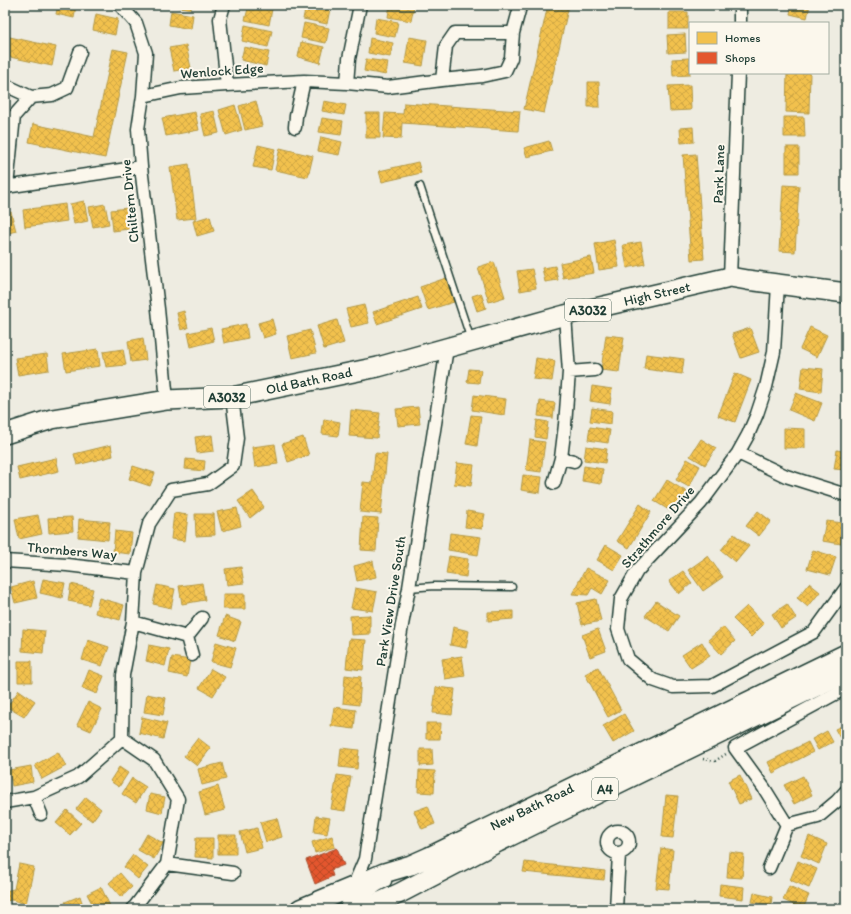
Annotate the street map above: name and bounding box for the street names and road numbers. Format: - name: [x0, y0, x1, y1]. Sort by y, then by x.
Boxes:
- street label: Wenlock Edge: [180, 60, 264, 82]
- street label: Park Lane: [709, 144, 729, 204]
- street label: Chiltern Drive: [117, 158, 143, 244]
- street label: High Street: [622, 278, 692, 310]
- road number: A3032: [565, 299, 611, 321]
- street label: Old Bath Road: [264, 363, 354, 398]
- road number: A3032: [204, 386, 250, 408]
- street label: Strathmore Drive: [618, 482, 699, 572]
- street label: Park View Drive South: [372, 534, 410, 668]
- street label: Thornbers Way: [26, 539, 118, 563]
- road number: A4: [592, 778, 618, 800]
- street label: New Bath Road: [487, 779, 577, 835]

